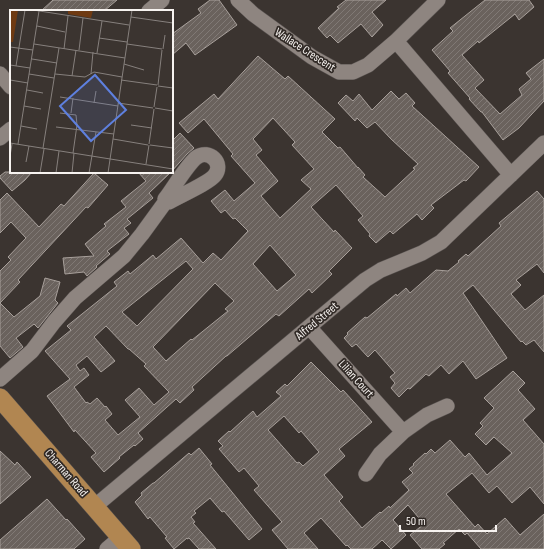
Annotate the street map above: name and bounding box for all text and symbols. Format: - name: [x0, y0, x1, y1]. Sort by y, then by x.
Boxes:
- inset map: [10, 10, 173, 173]
- street label: Wallace Crescent: [272, 25, 338, 75]
- street label: Alfred Street: [292, 299, 342, 344]
- street label: Lilian Court: [335, 357, 377, 401]
- street label: Charman Road: [41, 446, 91, 500]
- scale bar: [400, 507, 496, 533]
- text: 50 m: [406, 514, 426, 529]

